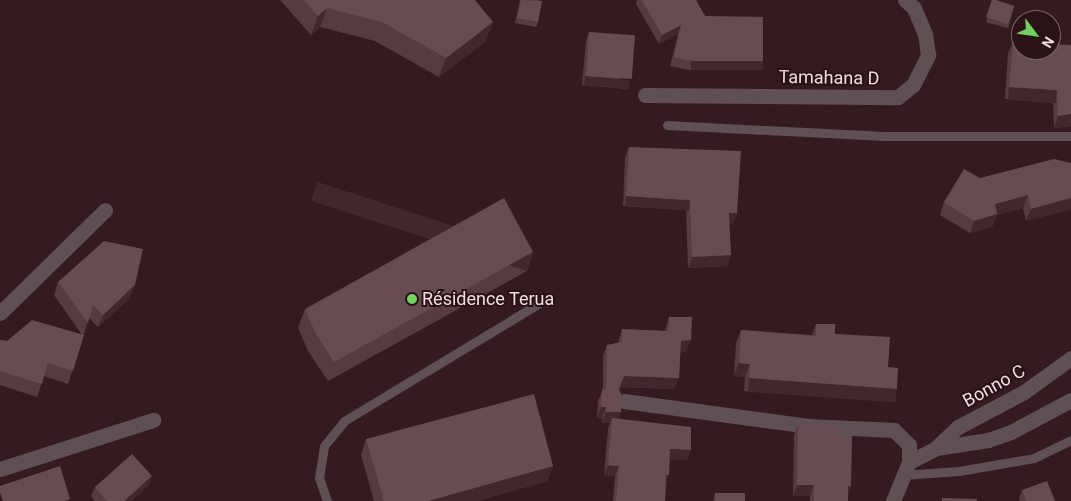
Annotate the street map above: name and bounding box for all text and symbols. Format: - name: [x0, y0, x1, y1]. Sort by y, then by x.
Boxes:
- north arrow: [1011, 10, 1061, 60]
- text: N: [1039, 34, 1057, 51]
- street label: Tamahana D: [778, 66, 880, 90]
- place label: Résidence Terua: [422, 288, 555, 310]
- marker: Résidence Terua: [406, 293, 418, 305]
- street label: Bonno C: [959, 360, 1029, 412]

